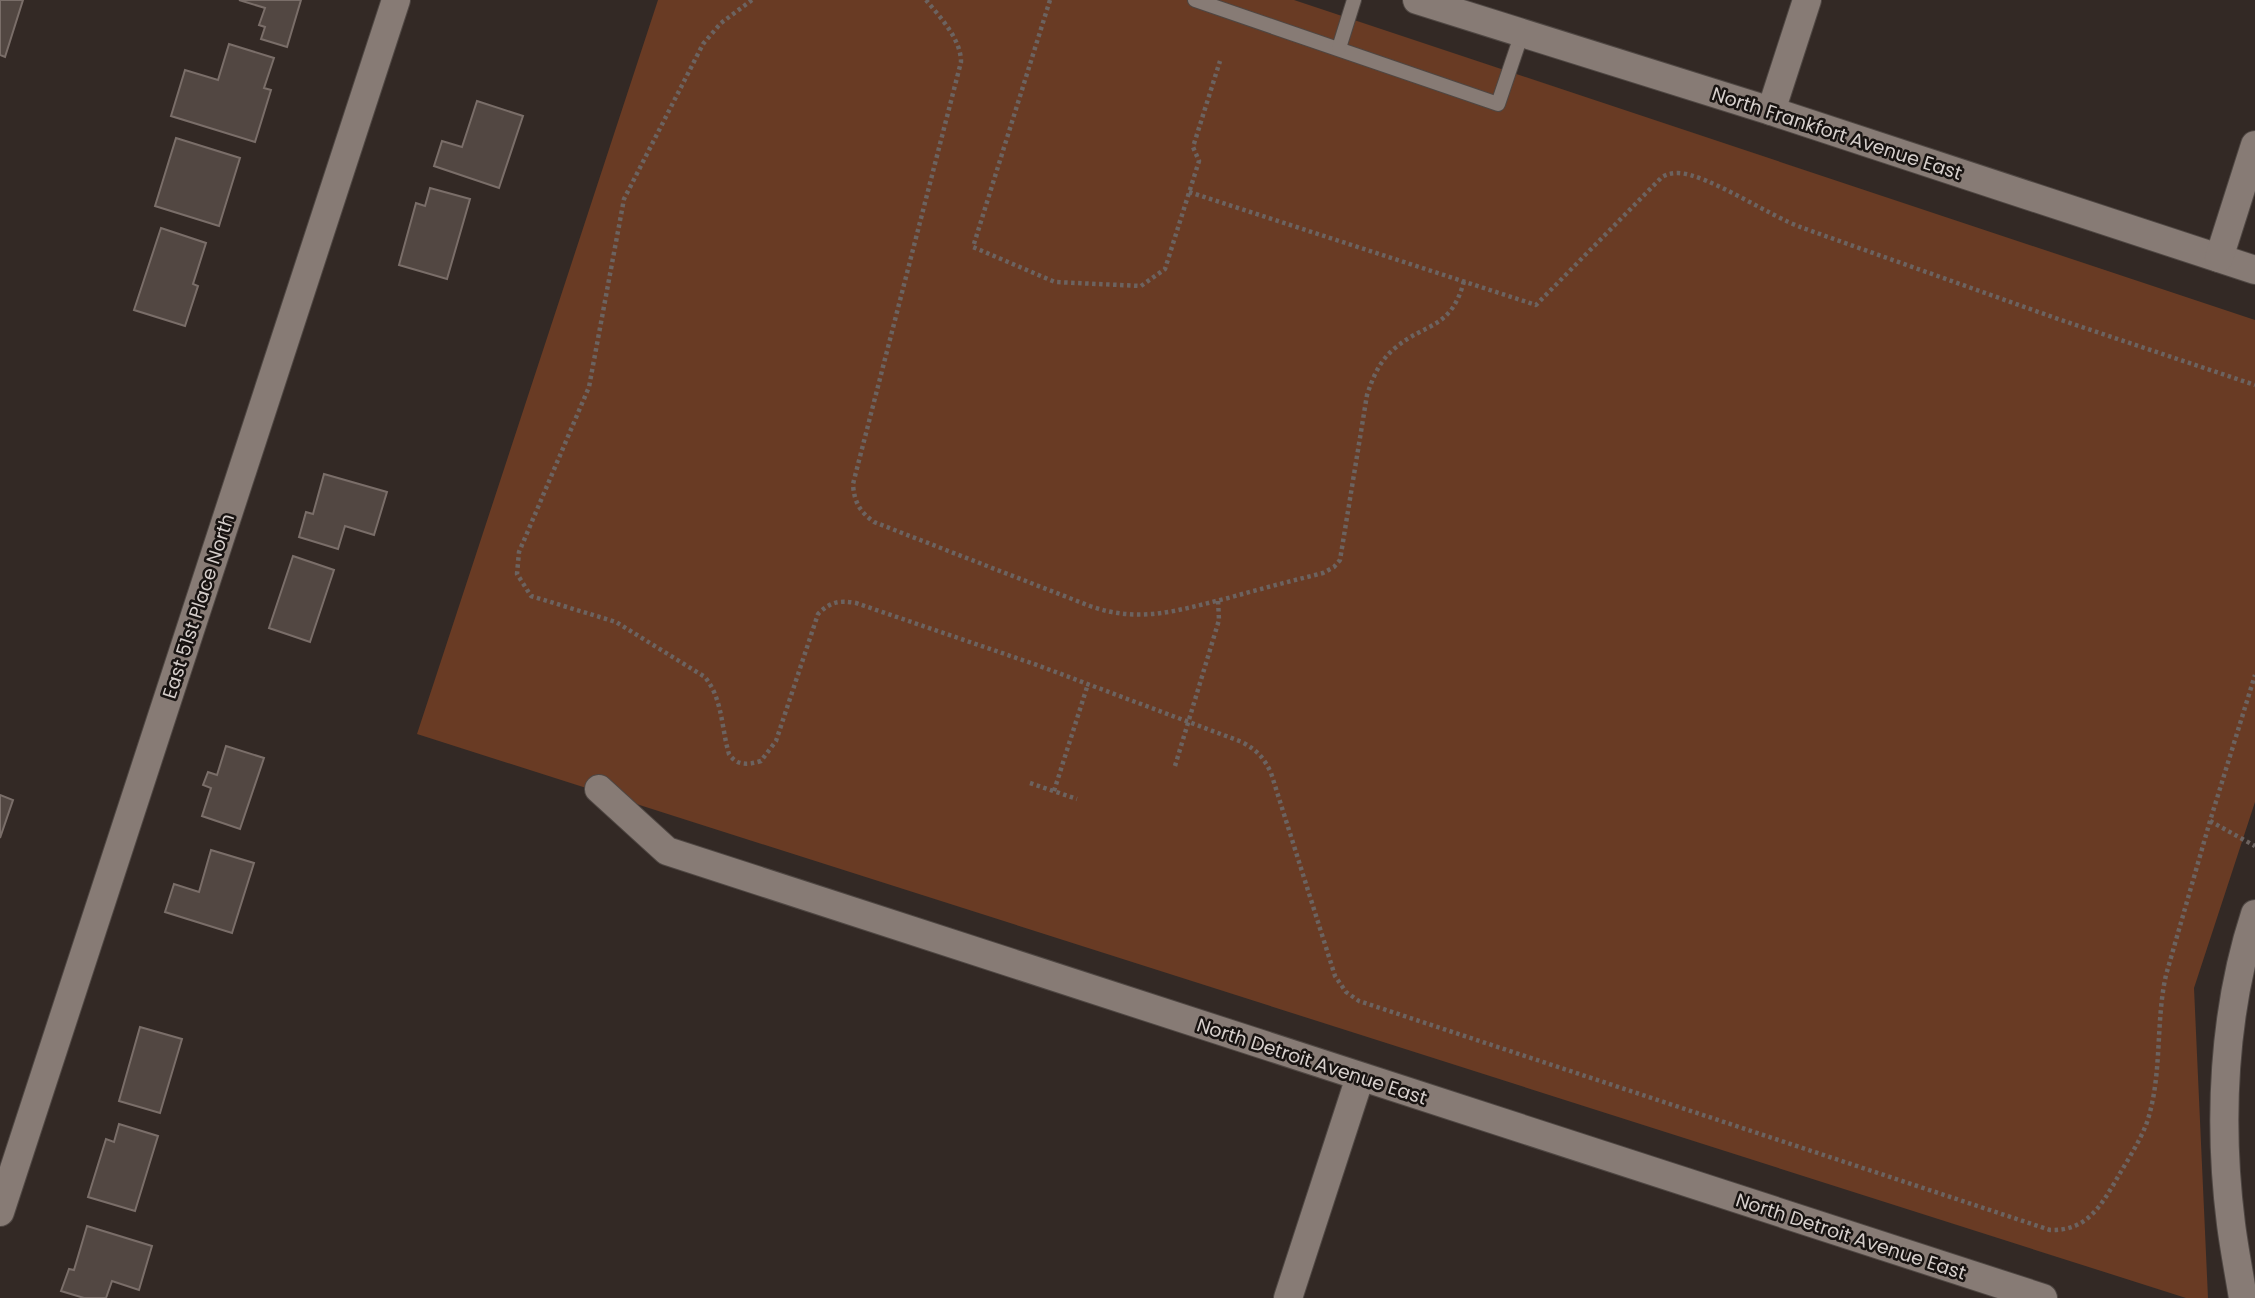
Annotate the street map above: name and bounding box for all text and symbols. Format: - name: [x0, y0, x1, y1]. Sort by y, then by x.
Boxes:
- street label: North Frankfort Avenue East: [1708, 80, 1965, 187]
- street label: East 51st Place North: [156, 510, 241, 702]
- street label: North Detroit Avenue East: [1193, 1011, 1431, 1112]
- street label: North Detroit Avenue East: [1732, 1186, 1970, 1287]

